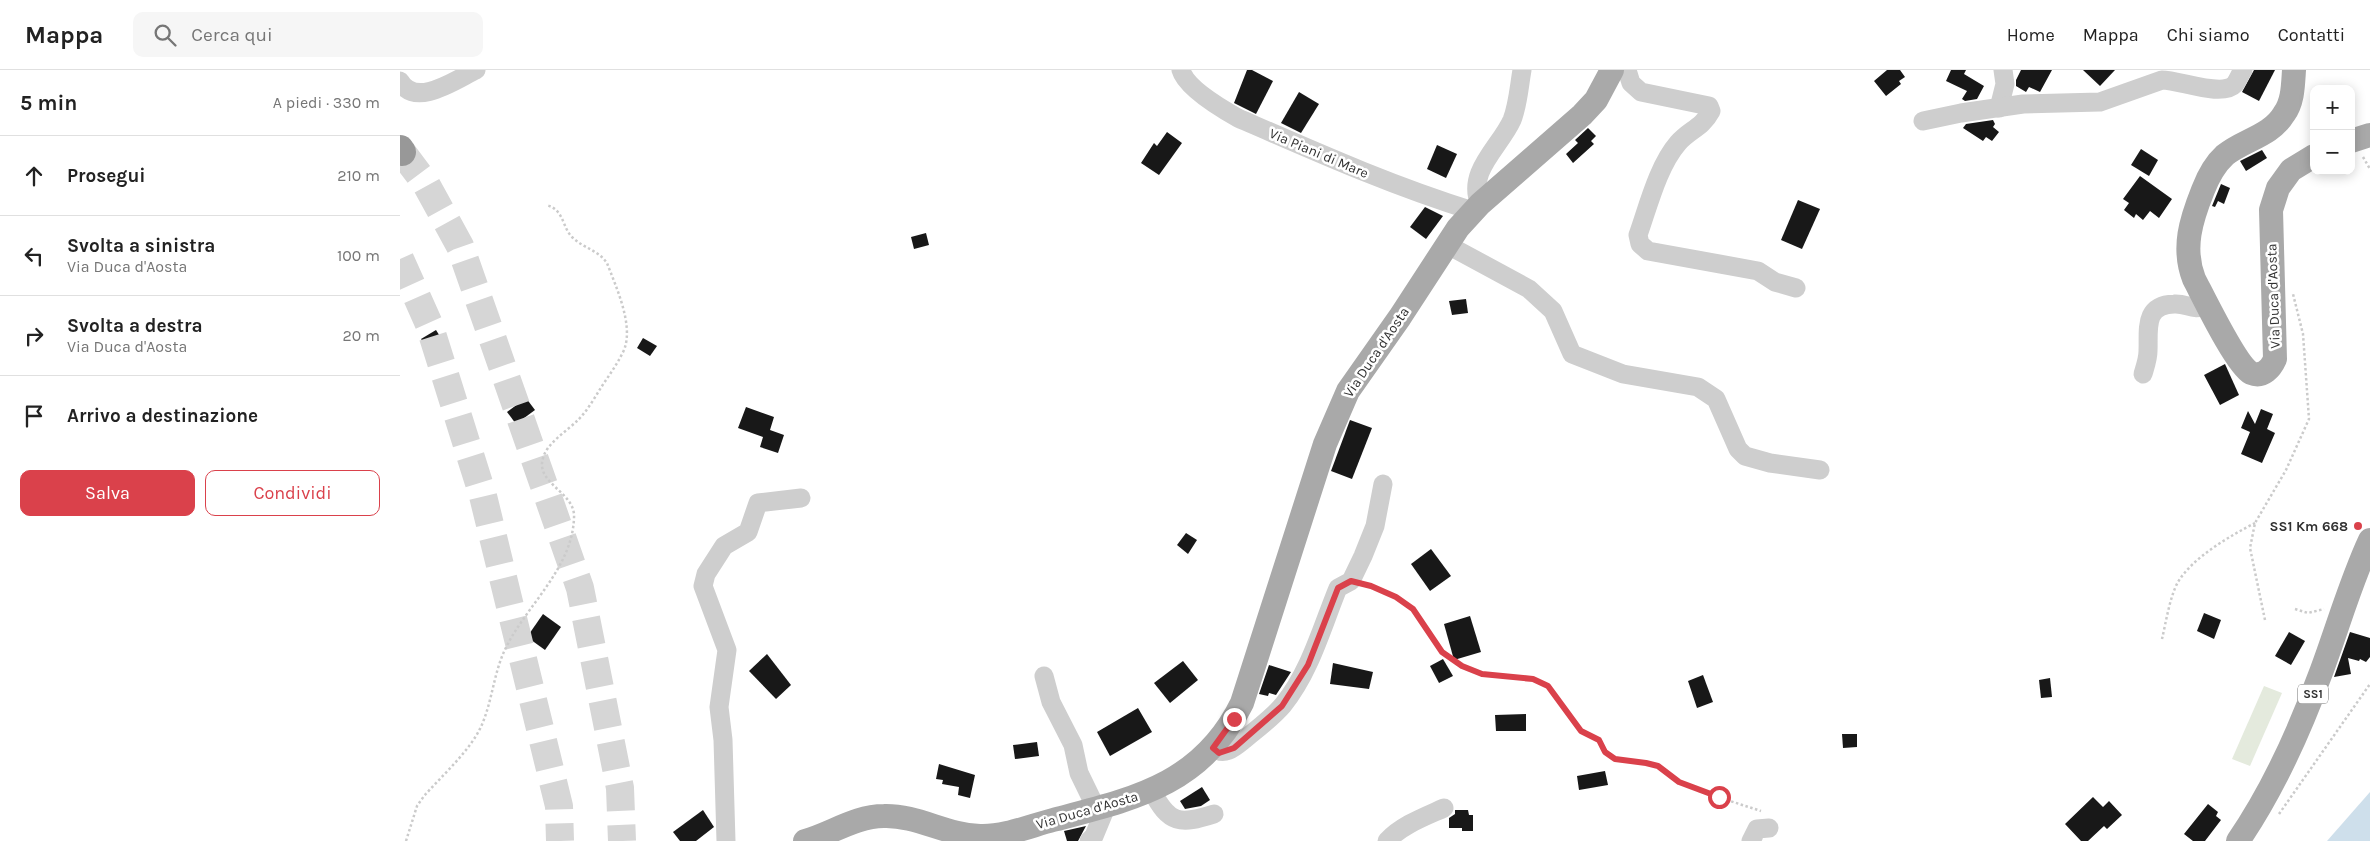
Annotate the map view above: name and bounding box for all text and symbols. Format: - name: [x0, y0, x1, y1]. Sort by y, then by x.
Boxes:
- search box: [133, 12, 483, 57]
- text: Mappa: [25, 21, 103, 49]
- icon: search: [151, 21, 179, 49]
- text: Cerca qui: [191, 24, 273, 46]
- text: Home: [2007, 24, 2055, 46]
- text: Mappa: [2083, 24, 2139, 46]
- text: Chi siamo: [2167, 24, 2250, 46]
- text: Contatti: [2278, 24, 2345, 46]
- map controls: [2310, 85, 2355, 175]
- button: +: [2310, 85, 2355, 130]
- text: 5 min: [20, 91, 77, 115]
- text: A piedi · 330 m: [273, 93, 380, 112]
- street label: Via Piani di Mare: [1267, 125, 1371, 182]
- button: −: [2310, 130, 2355, 175]
- icon: ahead: [20, 162, 48, 190]
- text: Prosegui: [67, 165, 146, 187]
- text: 210 m: [337, 166, 380, 185]
- text: Svolta a sinistra: [67, 235, 215, 257]
- icon: left: [20, 242, 48, 270]
- street label: Via Duca d'Aosta: [2263, 243, 2284, 349]
- text: 100 m: [337, 246, 380, 265]
- text: Via Duca d'Aosta: [67, 257, 187, 276]
- street label: Via Duca d'Aosta: [1340, 304, 1413, 401]
- text: Svolta a destra: [67, 315, 203, 337]
- icon: right: [20, 322, 48, 350]
- text: 20 m: [342, 326, 380, 345]
- text: Via Duca d'Aosta: [67, 337, 187, 356]
- icon: arrive: [20, 402, 48, 430]
- text: Arrivo a destinazione: [67, 405, 258, 427]
- button: Salva: [20, 470, 195, 516]
- button: Condividi: [205, 470, 380, 516]
- place label: SS1 Km 668: [2270, 518, 2348, 535]
- marker: SS1 Km 668: [2352, 520, 2364, 532]
- road number: SS1: [2298, 684, 2328, 704]
- route end: [1223, 708, 1246, 731]
- route start: [1708, 786, 1731, 809]
- street label: Via Duca d'Aosta: [1034, 788, 1140, 833]

